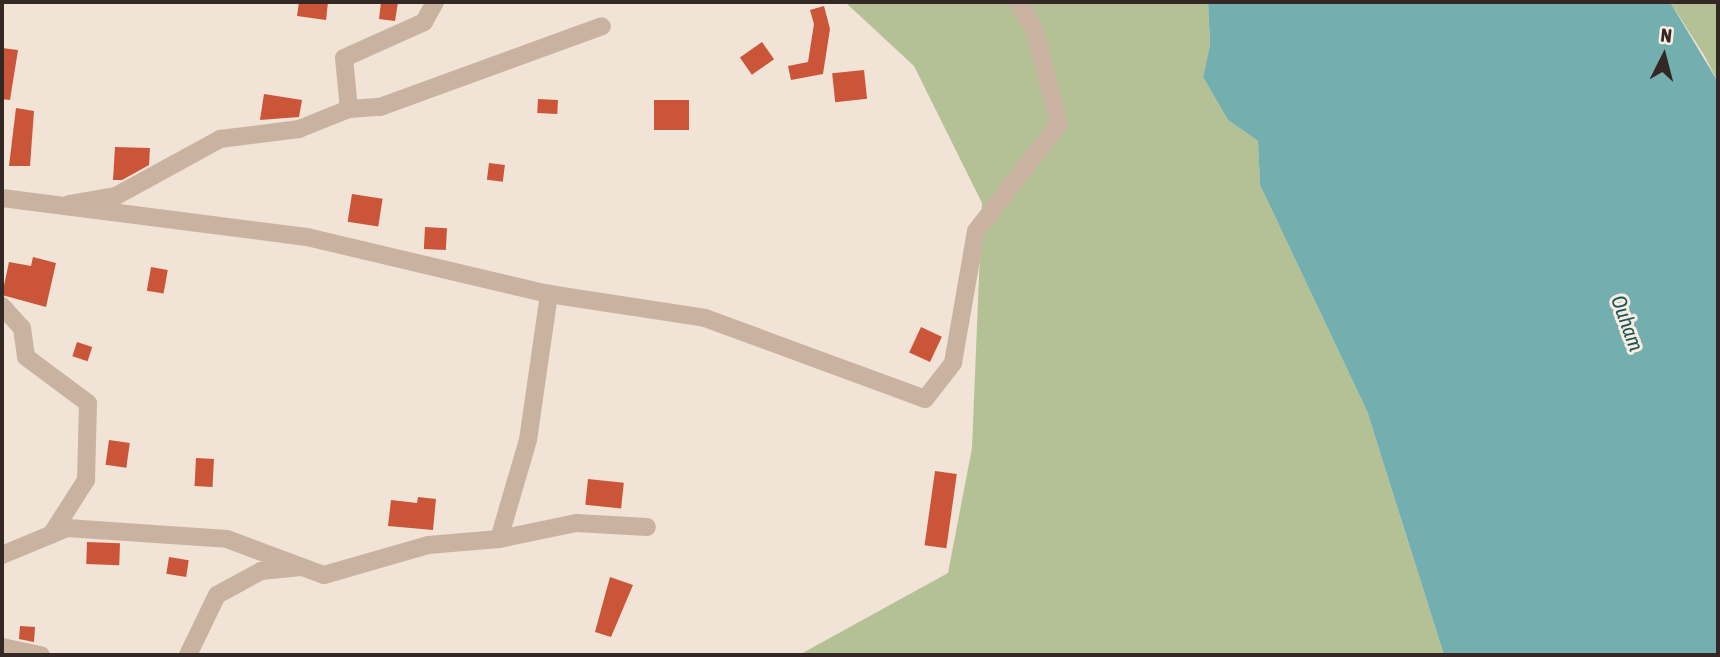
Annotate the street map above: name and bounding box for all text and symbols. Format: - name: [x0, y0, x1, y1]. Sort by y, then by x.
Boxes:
- north arrow: [1629, 21, 1699, 91]
- text: N: [1659, 24, 1673, 47]
- water label: Ouham: [1606, 292, 1650, 354]

